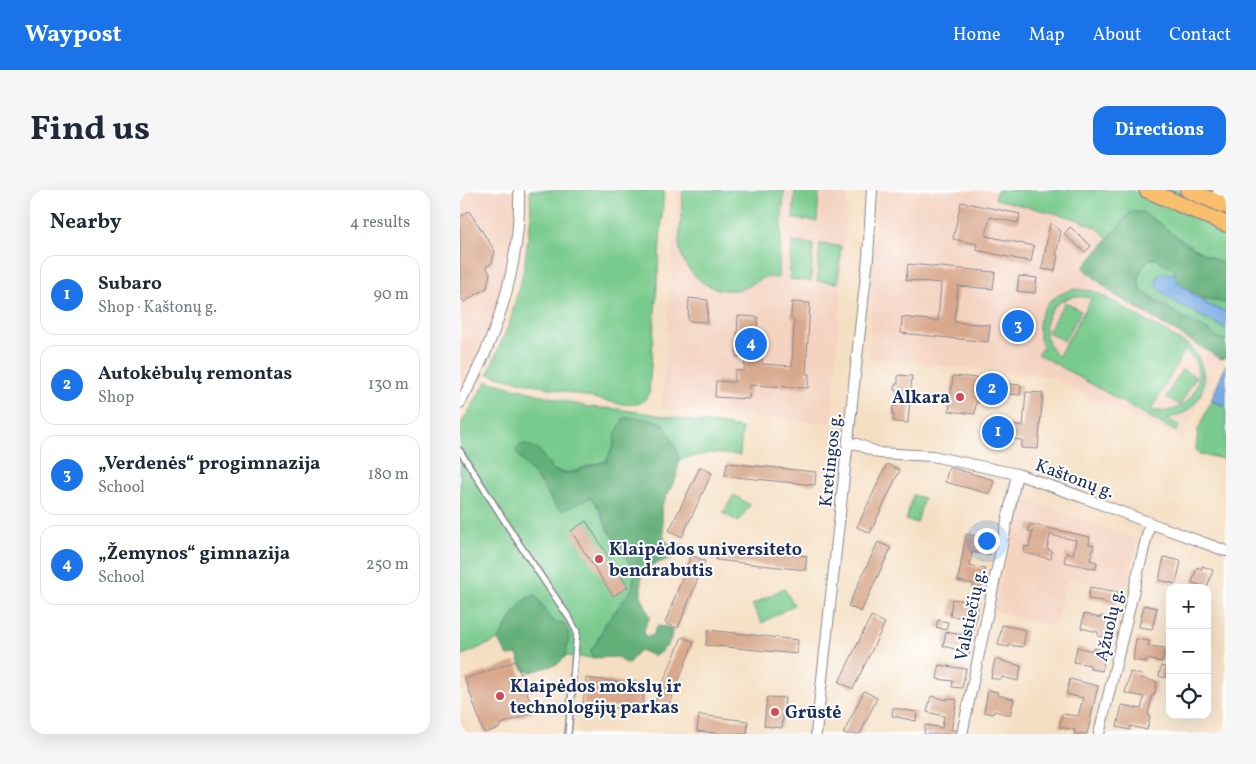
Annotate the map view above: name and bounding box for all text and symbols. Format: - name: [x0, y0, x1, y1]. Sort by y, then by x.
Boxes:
- text: Waypost: [25, 18, 122, 52]
- text: Home: [953, 23, 1001, 48]
- text: Map: [1029, 23, 1065, 48]
- text: About: [1093, 23, 1141, 48]
- text: Contact: [1169, 23, 1231, 48]
- text: Find us: [30, 106, 150, 154]
- button: Directions: [1093, 106, 1226, 155]
- text: Nearby: [50, 208, 121, 237]
- text: 4 results: [350, 212, 410, 234]
- text: Subaro: [98, 271, 162, 297]
- text: 1: [64, 284, 70, 306]
- text: 90 m: [373, 284, 409, 306]
- text: Shop · Kaštonų g.: [98, 297, 217, 319]
- pin: 3: [1002, 307, 1034, 345]
- pin: 4: [735, 325, 767, 363]
- text: Autokėbulų remontas: [98, 361, 292, 387]
- pin: 2: [976, 370, 1008, 408]
- text: 2: [63, 374, 71, 396]
- text: 130 m: [368, 374, 409, 396]
- place label: Alkara: [892, 386, 950, 411]
- text: Shop: [98, 387, 134, 409]
- marker: Alkara: [954, 391, 966, 403]
- street label: Kretingos g.: [814, 412, 849, 508]
- pin: 1: [982, 413, 1014, 451]
- text: „Verdenės“ progimnazija: [98, 451, 321, 477]
- street label: Kaštonų g.: [1031, 454, 1118, 505]
- text: 3: [63, 464, 71, 486]
- text: 180 m: [368, 464, 409, 486]
- text: School: [98, 477, 145, 499]
- your location: [974, 528, 1000, 554]
- place label: Klaipėdos universiteto bendrabutis: [609, 538, 802, 584]
- text: „Žemynos“ gimnazija: [98, 541, 290, 567]
- marker: Klaipėdos universiteto bendrabutis: [593, 553, 605, 565]
- text: 4: [62, 554, 72, 576]
- text: 250 m: [366, 554, 409, 576]
- text: School: [98, 567, 145, 589]
- street label: Valstiečių g.: [949, 567, 993, 664]
- map controls: [1166, 584, 1211, 719]
- button: +: [1166, 584, 1211, 629]
- street label: Ąžuolų g.: [1090, 587, 1131, 664]
- button: −: [1166, 629, 1211, 674]
- button: locate: [1166, 674, 1211, 719]
- place label: Klaipėdos mokslų ir technologijų parkas: [510, 675, 682, 721]
- marker: Klaipėdos mokslų ir technologijų parkas: [494, 690, 506, 702]
- place label: Grūstė: [785, 701, 841, 726]
- marker: Grūstė: [769, 706, 781, 718]

